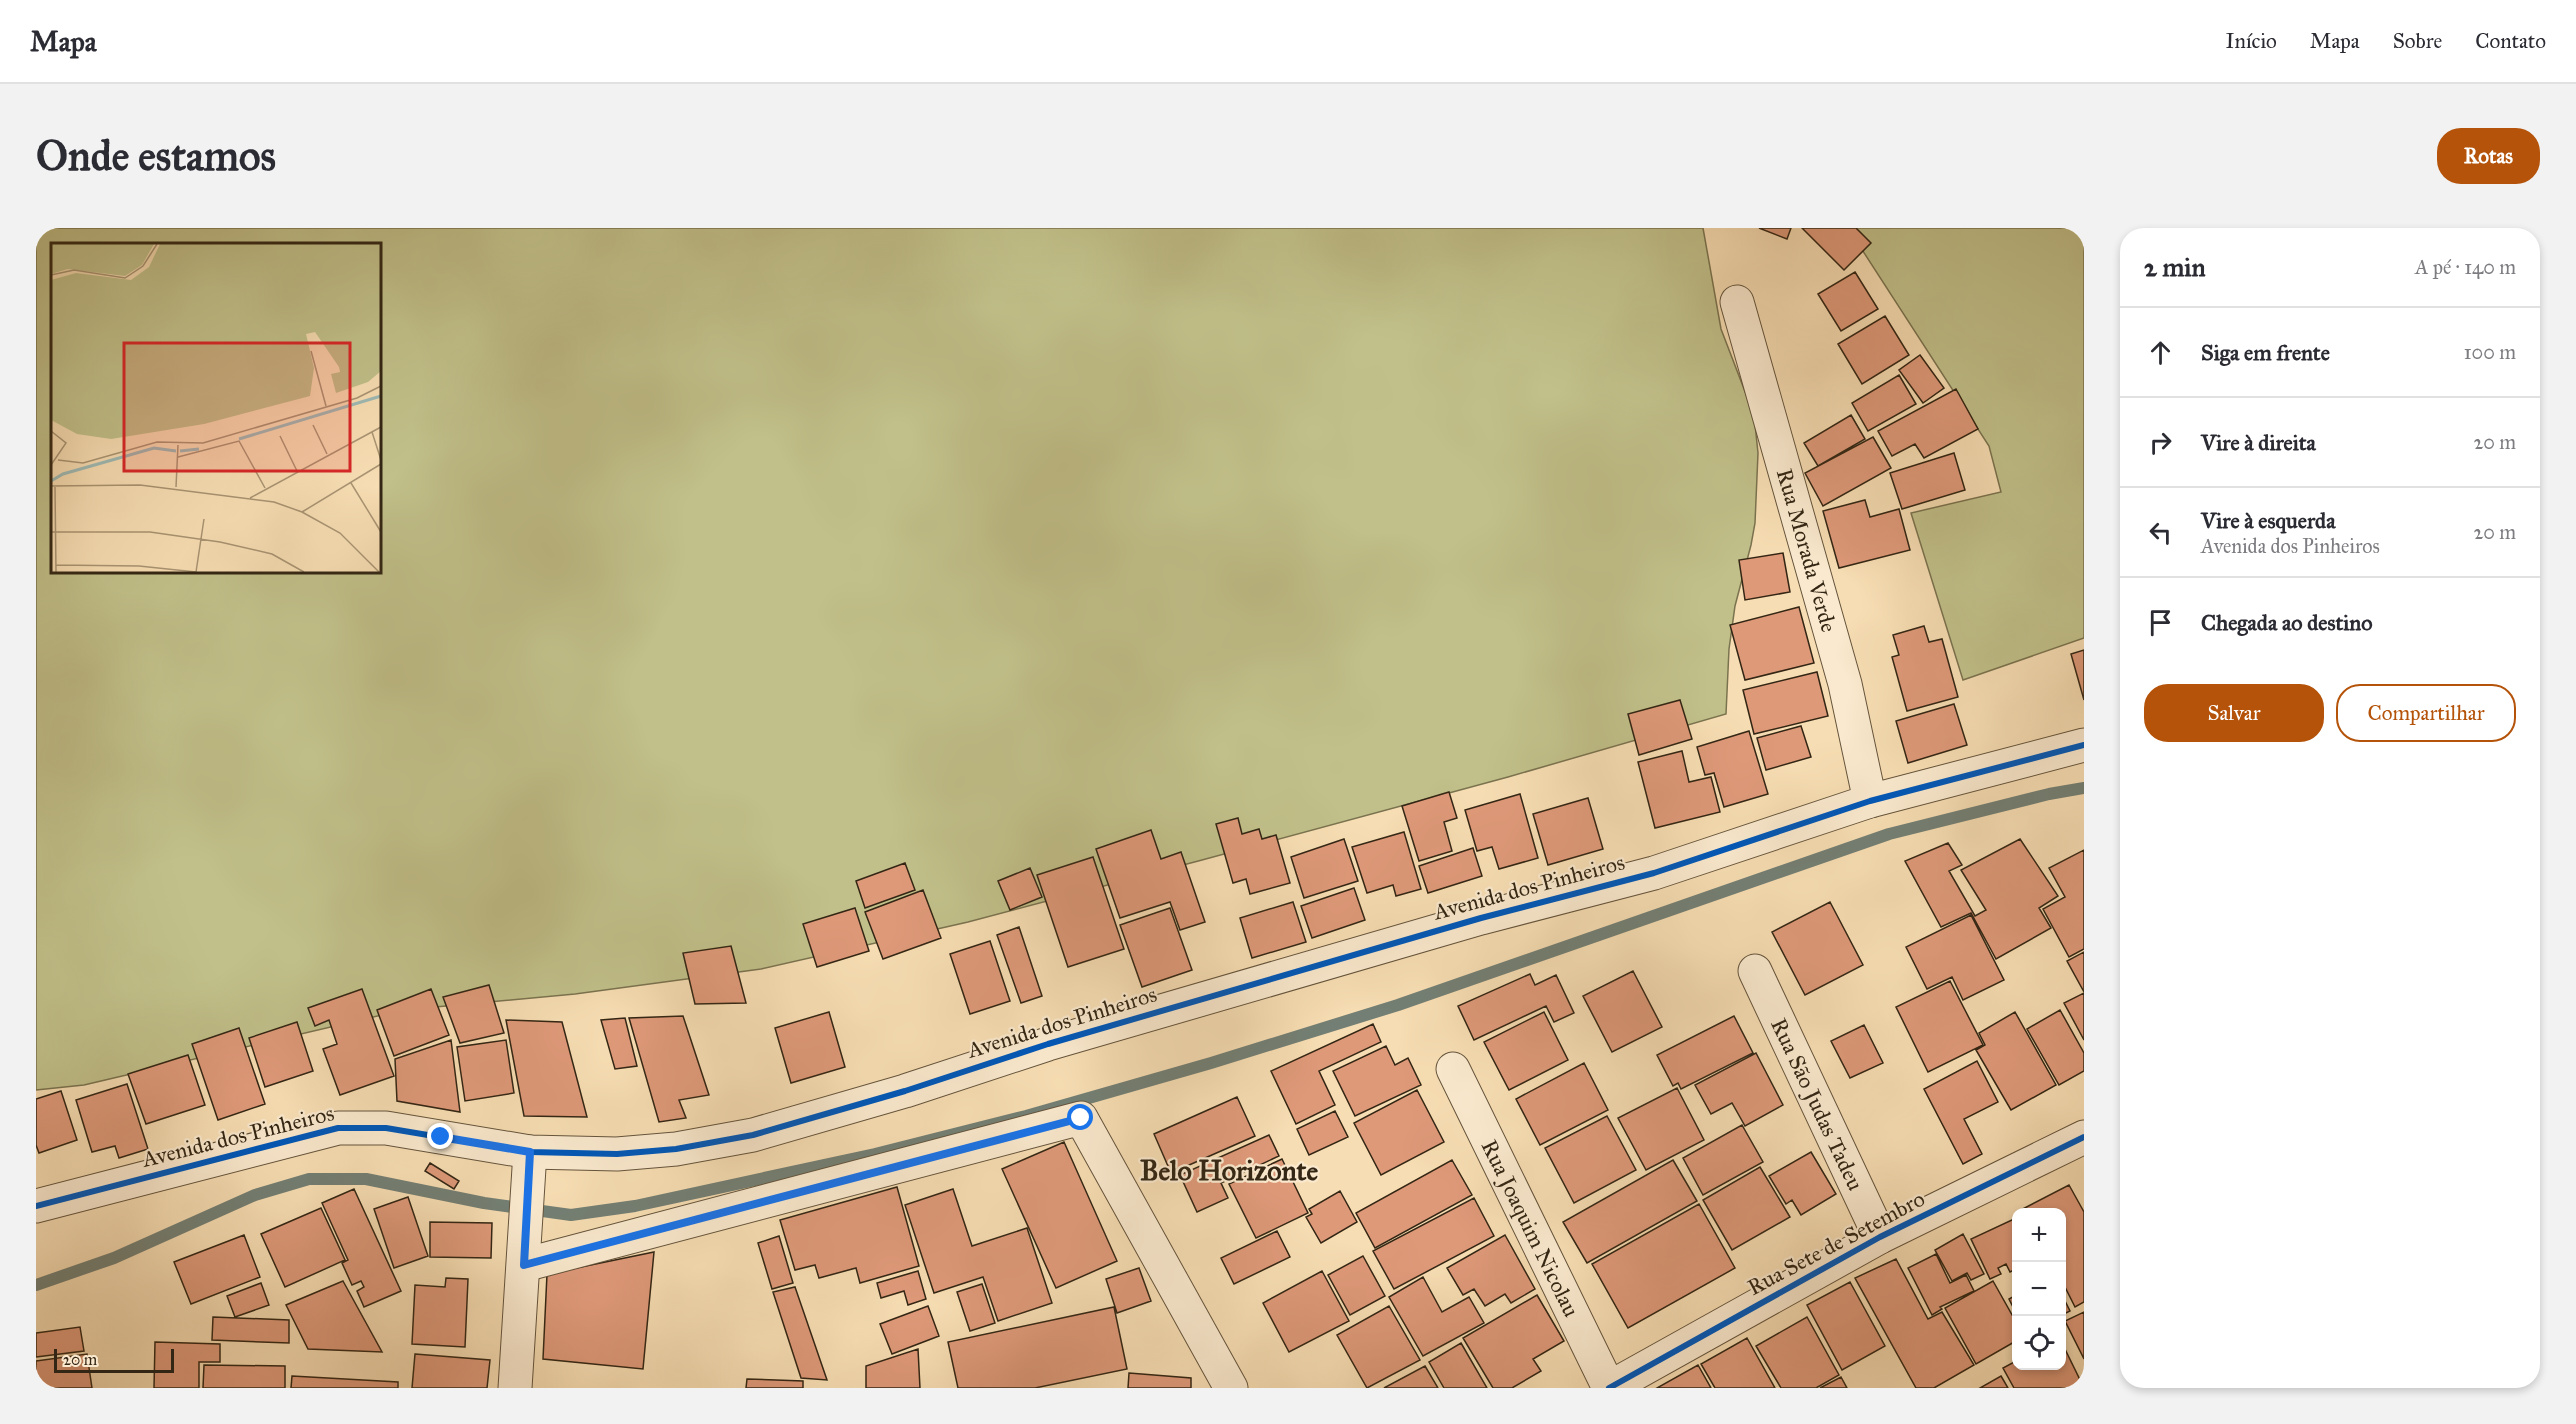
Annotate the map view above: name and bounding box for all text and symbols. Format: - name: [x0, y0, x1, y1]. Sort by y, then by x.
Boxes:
- text: Mapa: [30, 24, 97, 59]
- text: Início: [2226, 28, 2277, 54]
- text: Mapa: [2310, 28, 2360, 54]
- text: Sobre: [2393, 28, 2442, 54]
- text: Contato: [2475, 28, 2546, 54]
- button: Rotas: [2437, 128, 2540, 184]
- text: Onde estamos: [36, 130, 276, 182]
- inset map: [51, 243, 381, 573]
- text: 2 min: [2144, 251, 2205, 283]
- text: A pé · 140 m: [2415, 255, 2516, 279]
- icon: ahead: [2144, 336, 2177, 369]
- text: Siga em frente: [2201, 339, 2330, 366]
- text: 100 m: [2464, 340, 2516, 364]
- icon: right: [2144, 426, 2177, 459]
- text: Vire à direita: [2201, 429, 2316, 456]
- text: 20 m: [2473, 430, 2516, 454]
- street label: Rua Morada Verde: [1771, 465, 1843, 635]
- text: Vire à esquerda: [2201, 507, 2335, 534]
- icon: left: [2144, 516, 2177, 549]
- text: 20 m: [2473, 520, 2516, 544]
- text: Avenida dos Pinheiros: [2201, 534, 2380, 558]
- icon: arrive: [2144, 606, 2177, 639]
- text: Chegada ao destino: [2201, 609, 2372, 636]
- button: Salvar: [2144, 684, 2324, 742]
- button: Compartilhar: [2336, 684, 2516, 742]
- street label: Avenida dos Pinheiros: [1430, 849, 1628, 926]
- street label: Avenida dos Pinheiros: [963, 980, 1160, 1064]
- street label: Rua São Judas Tadeu: [1765, 1014, 1870, 1195]
- street label: Avenida dos Pinheiros: [138, 1099, 337, 1173]
- route start: [1067, 1104, 1093, 1130]
- route end: [427, 1123, 453, 1149]
- street label: Rua Joaquim Nicolau: [1476, 1135, 1586, 1321]
- district label: Belo Horizonte: [1140, 1153, 1318, 1188]
- street label: Rua Sete de Setembro: [1743, 1185, 1929, 1301]
- map controls: [2012, 1208, 2066, 1370]
- button: +: [2012, 1208, 2066, 1262]
- button: −: [2012, 1262, 2066, 1316]
- button: locate: [2012, 1316, 2066, 1370]
- scale bar: [54, 1346, 174, 1374]
- text: 20 m: [63, 1350, 97, 1369]

